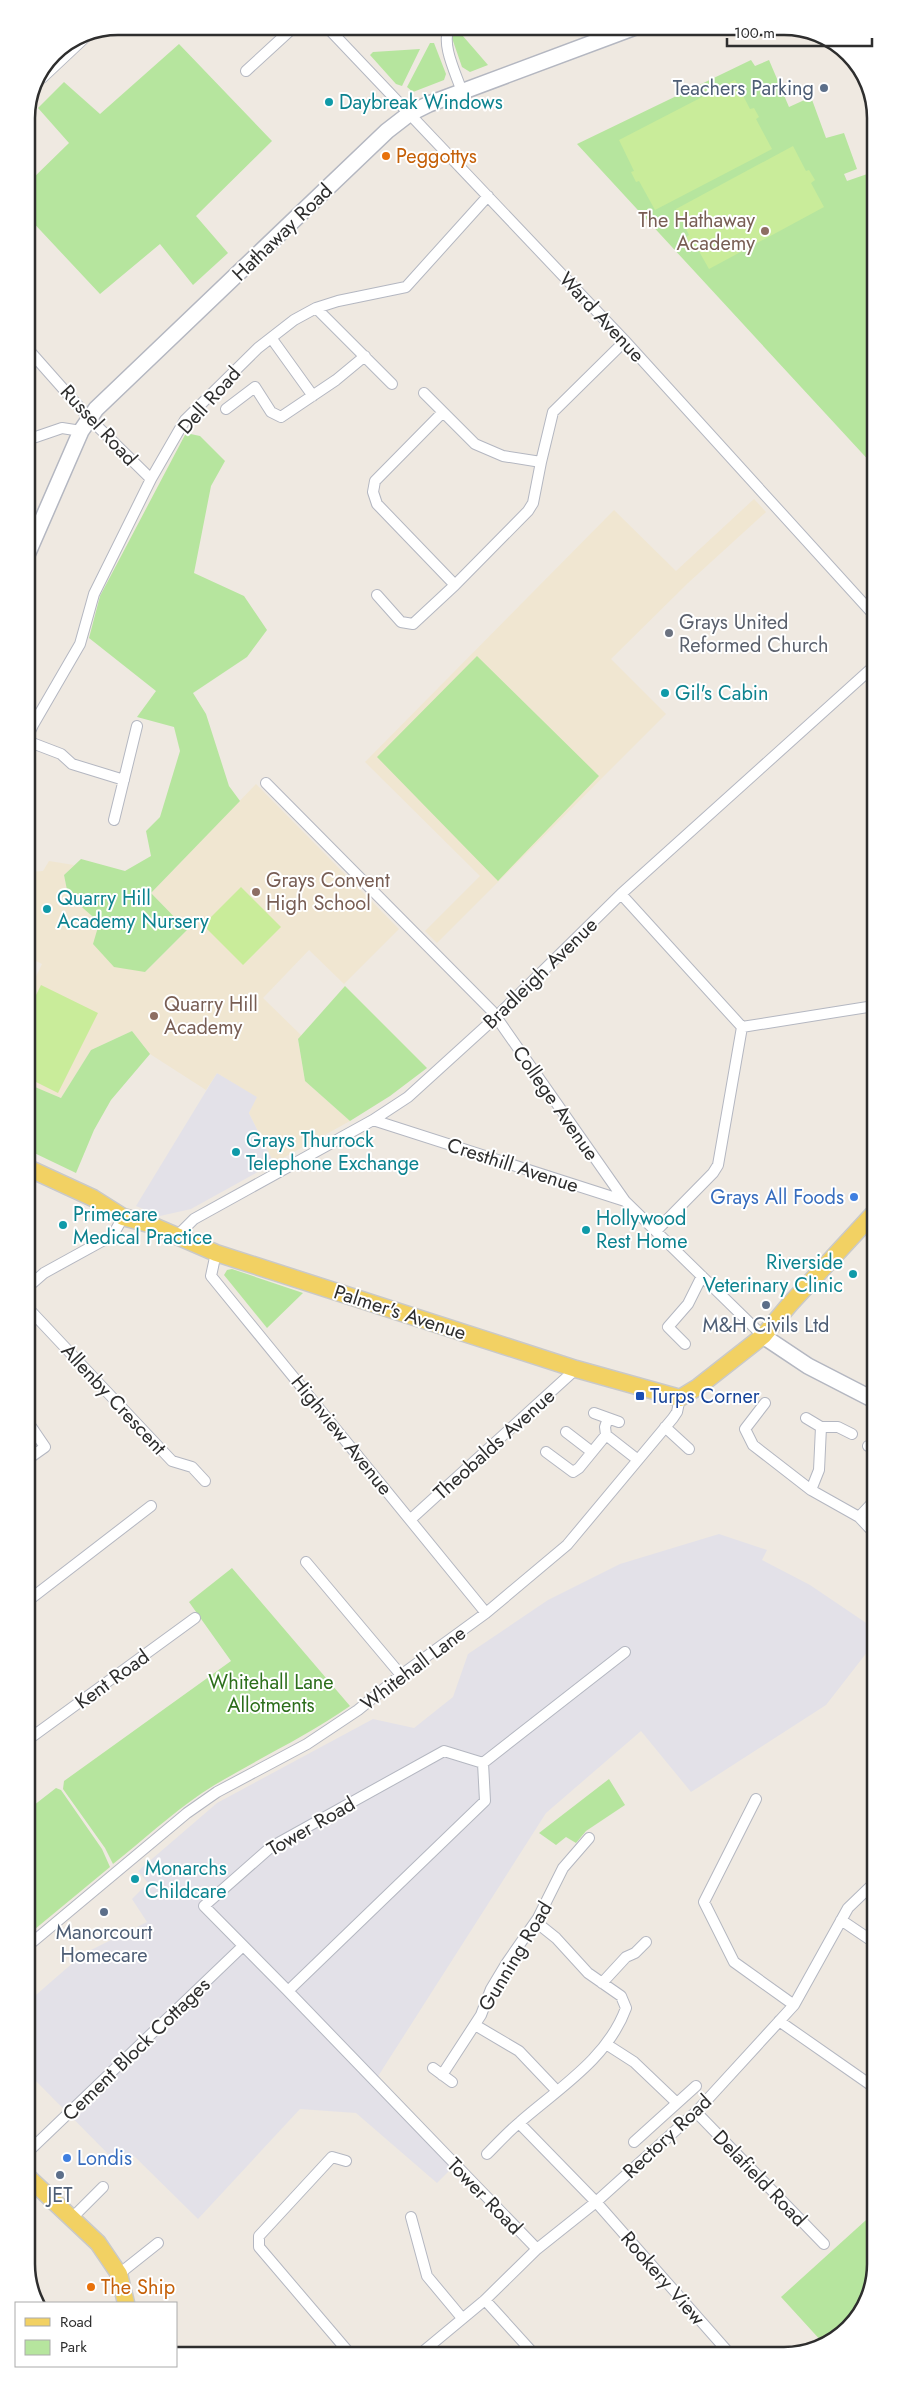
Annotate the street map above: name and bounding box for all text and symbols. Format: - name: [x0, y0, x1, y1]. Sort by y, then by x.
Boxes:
- scale bar: [727, 15, 872, 47]
- text: 100 m: [734, 22, 775, 44]
- place label: Teachers Parking: [673, 74, 814, 103]
- marker: Teachers Parking: [818, 82, 830, 94]
- place label: Daybreak Windows: [339, 88, 503, 117]
- marker: Daybreak Windows: [323, 96, 335, 108]
- place label: Peggottys: [396, 142, 477, 171]
- marker: Peggottys: [380, 150, 392, 162]
- street label: Hathaway Road: [226, 177, 339, 288]
- place label: The Hathaway Academy: [638, 206, 755, 258]
- marker: The Hathaway Academy: [759, 225, 771, 237]
- street label: Ward Avenue: [552, 266, 651, 369]
- street label: Dell Road: [171, 360, 248, 441]
- street label: Russel Road: [53, 378, 144, 472]
- place label: Grays United Reformed Church: [679, 608, 829, 660]
- marker: Grays United Reformed Church: [663, 627, 675, 639]
- place label: Gil's Cabin: [675, 679, 768, 708]
- marker: Gil's Cabin: [659, 687, 671, 699]
- place label: Grays Convent High School: [266, 866, 390, 918]
- place label: Quarry Hill Academy Nursery: [57, 884, 209, 936]
- marker: Grays Convent High School: [250, 886, 262, 898]
- marker: Quarry Hill Academy Nursery: [41, 903, 53, 915]
- street label: Bradleigh Avenue: [477, 911, 604, 1036]
- place label: Quarry Hill Academy: [164, 990, 258, 1042]
- marker: Quarry Hill Academy: [148, 1010, 160, 1022]
- street label: College Avenue: [505, 1040, 606, 1167]
- place label: Grays Thurrock Telephone Exchange: [246, 1126, 419, 1178]
- street label: Cresthill Avenue: [443, 1131, 582, 1200]
- marker: Grays Thurrock Telephone Exchange: [230, 1146, 242, 1158]
- place label: Grays All Foods: [710, 1183, 844, 1212]
- marker: Grays All Foods: [848, 1191, 860, 1203]
- place label: Primecare Medical Practice: [73, 1200, 212, 1252]
- place label: Hollywood Rest Home: [596, 1204, 687, 1256]
- marker: Primecare Medical Practice: [57, 1219, 69, 1231]
- marker: Hollywood Rest Home: [580, 1224, 592, 1236]
- place label: Riverside Veterinary Clinic: [703, 1248, 843, 1300]
- marker: Riverside Veterinary Clinic: [847, 1268, 859, 1280]
- street label: Palmer's Avenue: [330, 1277, 470, 1347]
- marker: M&H Civils Ltd: [760, 1299, 772, 1311]
- place label: M&H Civils Ltd: [703, 1311, 829, 1340]
- street label: Allenby Crescent: [54, 1337, 173, 1462]
- street label: Highview Avenue: [284, 1369, 399, 1502]
- street label: Theobalds Avenue: [427, 1382, 561, 1507]
- place label: Turps Corner: [650, 1382, 760, 1411]
- marker: Turps Corner: [634, 1390, 646, 1402]
- street label: Whitehall Lane: [355, 1619, 472, 1718]
- street label: Kent Road: [69, 1643, 155, 1716]
- park label: Whitehall Lane Allotments: [208, 1668, 334, 1720]
- street label: Tower Road: [262, 1789, 361, 1863]
- place label: Monarchs Childcare: [145, 1854, 227, 1906]
- marker: Monarchs Childcare: [129, 1873, 141, 1885]
- street label: Gunning Road: [471, 1896, 560, 2017]
- marker: Manorcourt Homecare: [98, 1906, 110, 1918]
- place label: Manorcourt Homecare: [56, 1918, 152, 1970]
- street label: Cement Block Cottages: [56, 1971, 217, 2128]
- street label: Rectory Road: [616, 2088, 718, 2185]
- street label: Delafield Road: [706, 2124, 813, 2233]
- place label: Londis: [77, 2144, 132, 2173]
- street label: Tower Road: [440, 2151, 529, 2241]
- marker: Londis: [61, 2152, 73, 2164]
- marker: JET: [54, 2169, 66, 2181]
- place label: JET: [44, 2181, 73, 2210]
- street label: Rookery View: [614, 2225, 712, 2332]
- place label: The Ship: [101, 2273, 175, 2302]
- marker: The Ship: [85, 2281, 97, 2293]
- legend: [15, 2302, 178, 2367]
- text: Road: [60, 2311, 92, 2333]
- text: Park: [60, 2336, 87, 2358]

